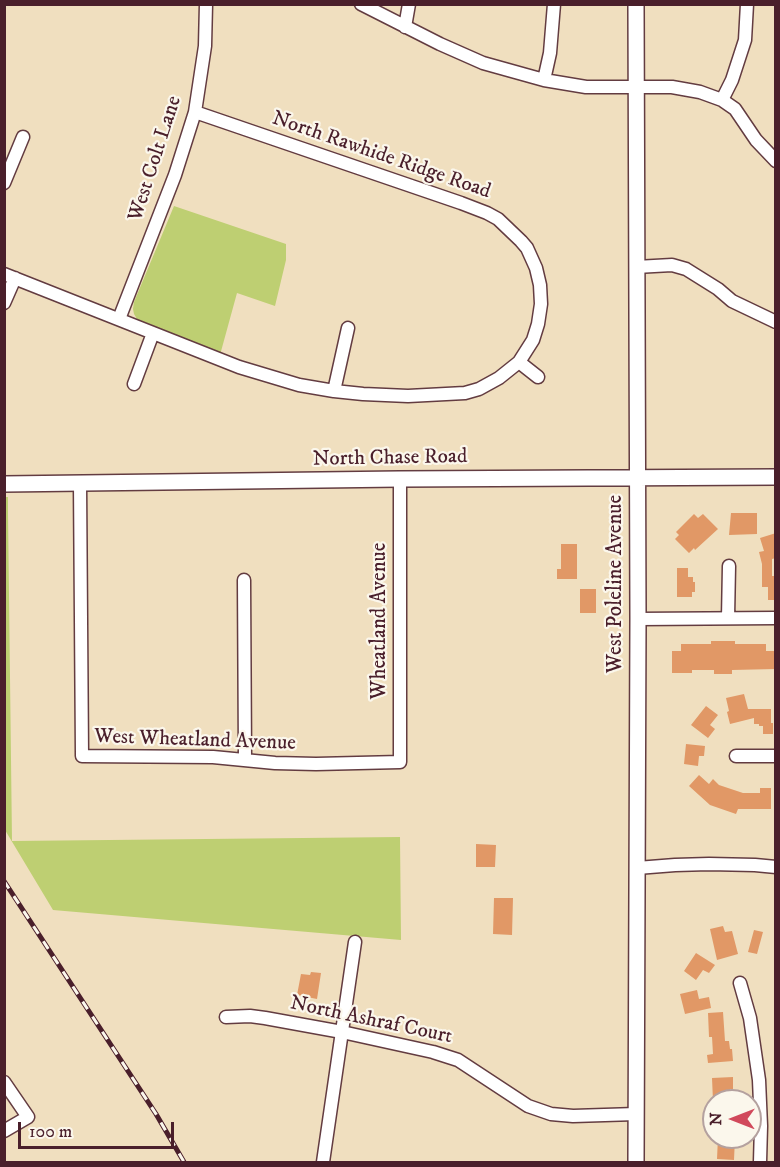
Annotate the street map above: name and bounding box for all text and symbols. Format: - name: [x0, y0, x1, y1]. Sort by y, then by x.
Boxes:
- street label: West Colt Lane: [124, 93, 188, 225]
- street label: North Rawhide Ridge Road: [268, 107, 494, 205]
- street label: North Chase Road: [312, 445, 468, 473]
- street label: West Poleline Avenue: [604, 495, 630, 673]
- street label: Wheatland Avenue: [368, 543, 394, 699]
- street label: West Wheatland Avenue: [94, 725, 296, 757]
- street label: North Ashraf Court: [288, 992, 454, 1050]
- north arrow: [702, 1089, 762, 1149]
- scale bar: [21, 1110, 177, 1148]
- text: N: [706, 1112, 726, 1126]
- text: 100 m: [29, 1121, 72, 1143]

